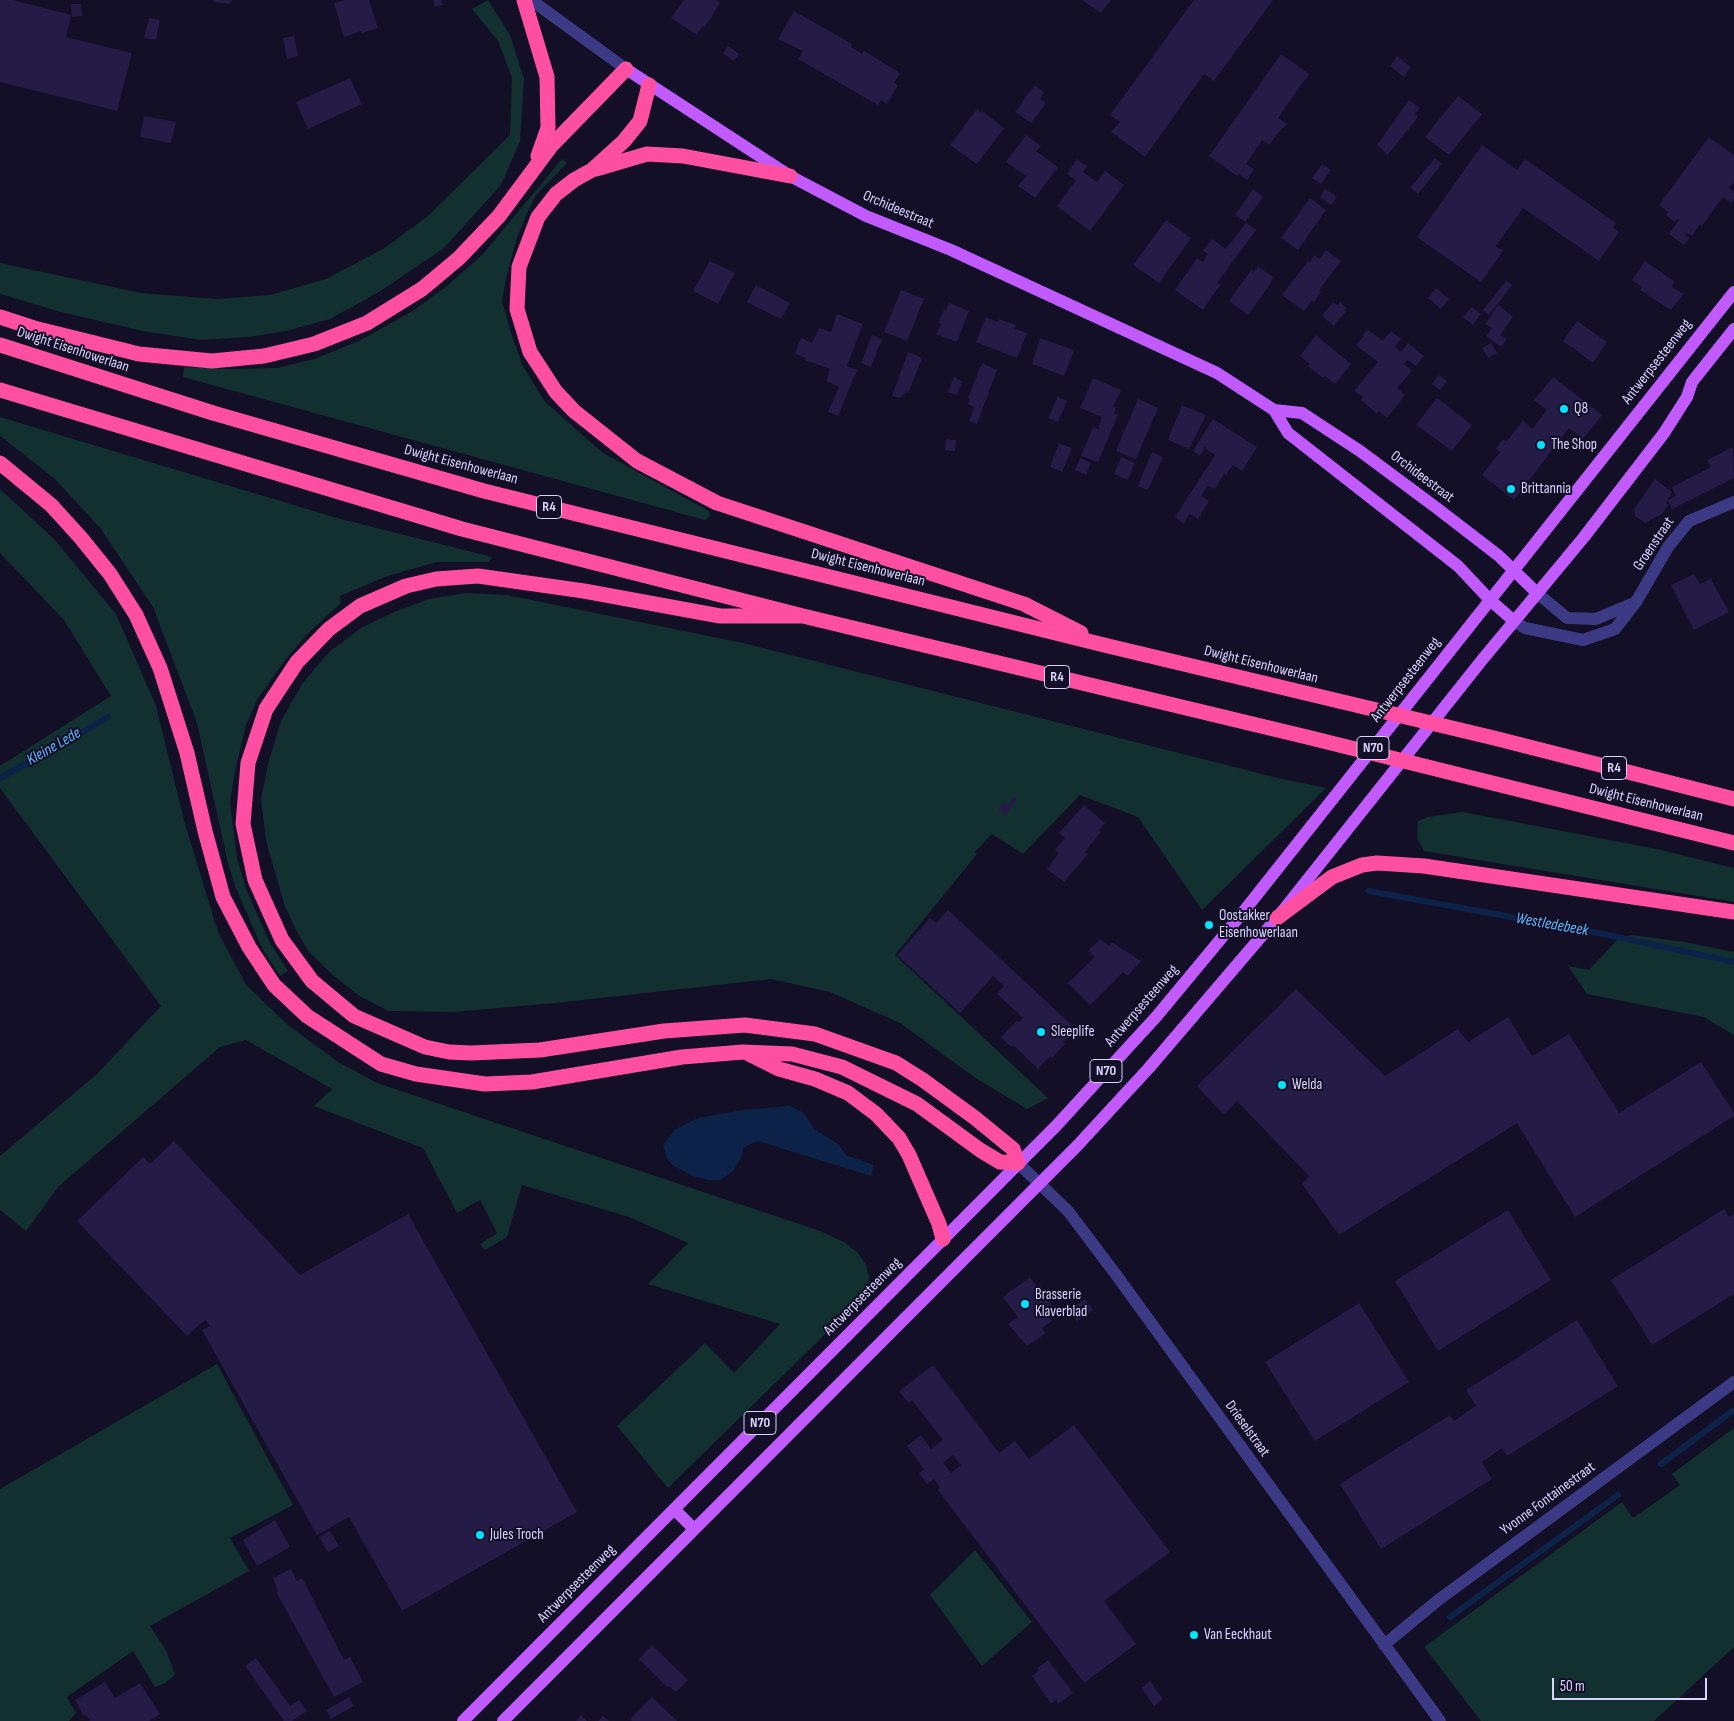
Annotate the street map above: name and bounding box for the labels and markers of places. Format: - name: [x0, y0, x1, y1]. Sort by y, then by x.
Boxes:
- place label: Q8: [1574, 400, 1588, 418]
- marker: Q8: [1558, 403, 1570, 415]
- place label: The Shop: [1551, 436, 1597, 454]
- marker: The Shop: [1535, 439, 1547, 451]
- place label: Brittannia: [1521, 480, 1571, 498]
- marker: Brittannia: [1505, 483, 1517, 495]
- place label: Oostakker Eisenhowerlaan: [1219, 907, 1298, 942]
- marker: Oostakker Eisenhowerlaan: [1203, 919, 1215, 931]
- place label: Sleeplife: [1051, 1023, 1094, 1041]
- marker: Sleeplife: [1035, 1026, 1047, 1038]
- place label: Welda: [1292, 1076, 1322, 1094]
- marker: Welda: [1276, 1079, 1288, 1091]
- place label: Brasserie Klaverblad: [1035, 1286, 1087, 1321]
- marker: Brasserie Klaverblad: [1019, 1298, 1031, 1310]
- place label: Jules Troch: [490, 1526, 544, 1544]
- marker: Jules Troch: [474, 1529, 486, 1541]
- place label: Van Eeckhaut: [1204, 1626, 1272, 1644]
- marker: Van Eeckhaut: [1188, 1629, 1200, 1641]

